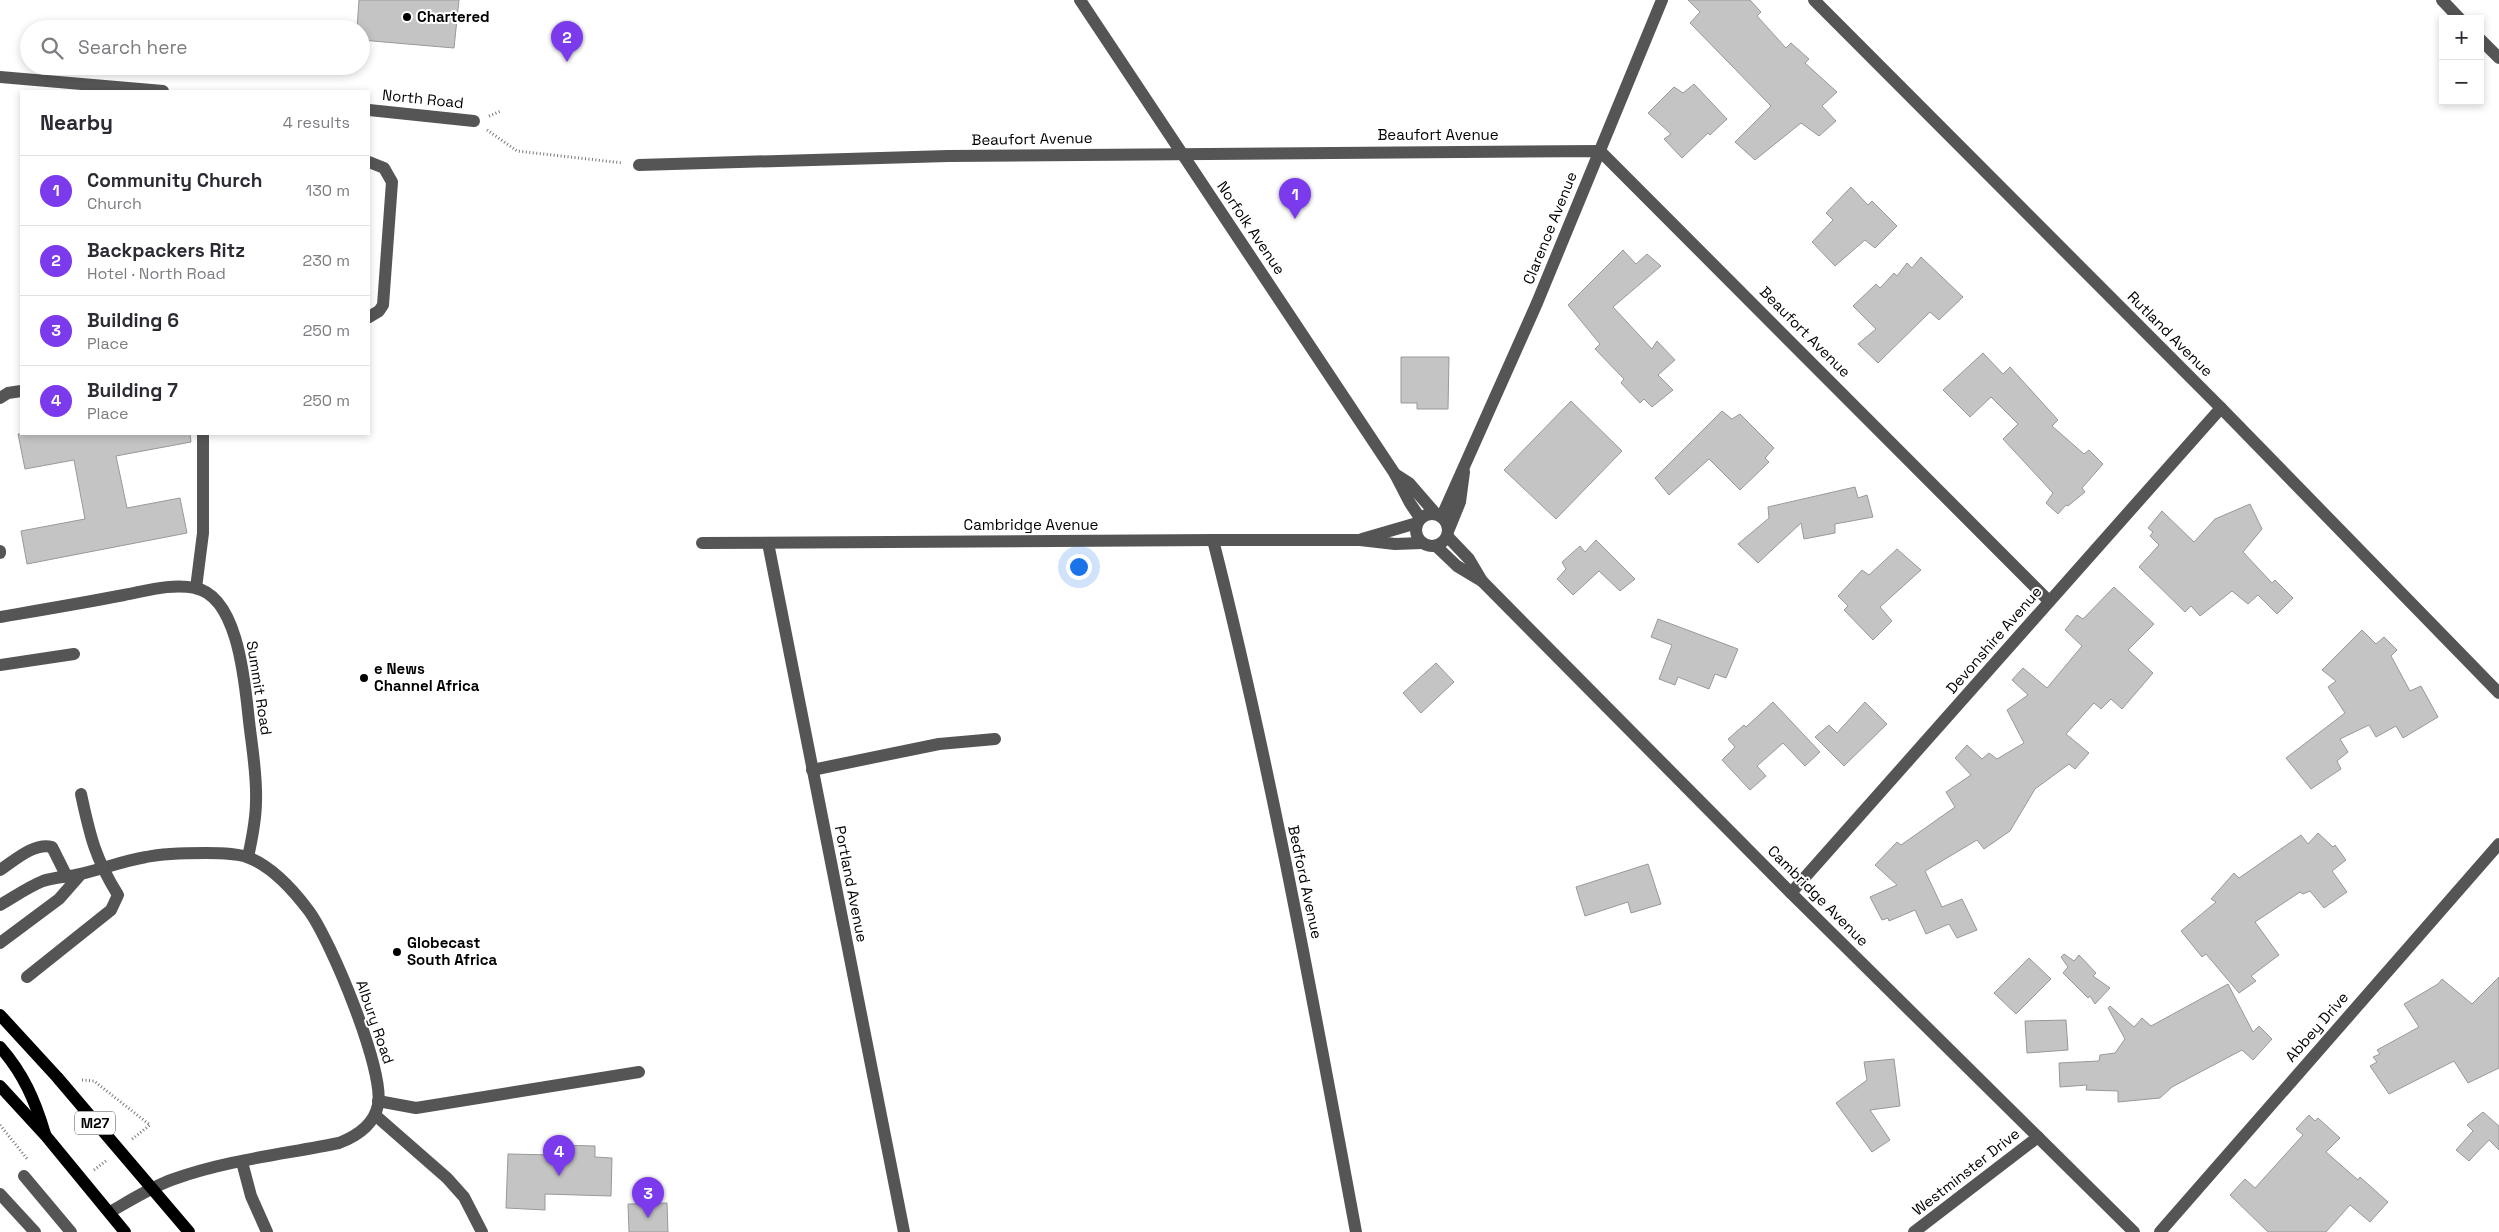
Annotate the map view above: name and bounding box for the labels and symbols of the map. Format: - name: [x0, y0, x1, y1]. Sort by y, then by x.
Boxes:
- place label: Chartered: [417, 7, 490, 26]
- marker: Chartered: [401, 11, 413, 23]
- pin: 2: [551, 21, 583, 62]
- street label: North Road: [381, 85, 465, 112]
- street label: Beaufort Avenue: [1377, 125, 1499, 144]
- street label: Beaufort Avenue: [971, 128, 1093, 149]
- street label: Clarence Avenue: [1518, 169, 1581, 287]
- street label: Norfolk Avenue: [1213, 177, 1290, 278]
- pin: 1: [1279, 178, 1311, 219]
- street label: Beaufort Avenue: [1756, 282, 1855, 381]
- street label: Rutland Avenue: [2124, 287, 2217, 381]
- street label: Cambridge Avenue: [964, 515, 1099, 534]
- your location: [1066, 554, 1092, 580]
- street label: Devonshire Avenue: [1942, 582, 2046, 697]
- street label: Summit Road: [243, 639, 276, 737]
- place label: e News Channel Africa: [374, 659, 480, 695]
- marker: e News Channel Africa: [358, 672, 370, 684]
- street label: Bedford Avenue: [1284, 823, 1327, 941]
- street label: Portland Avenue: [831, 824, 872, 944]
- street label: Cambridge Avenue: [1764, 841, 1873, 950]
- place label: Globecast South Africa: [407, 933, 498, 969]
- marker: Globecast South Africa: [391, 946, 403, 958]
- street label: Albury Road: [352, 977, 399, 1066]
- street label: Abbey Drive: [2281, 988, 2352, 1066]
- road number: M27: [75, 1112, 115, 1134]
- street label: Westminster Drive: [1908, 1124, 2023, 1219]
- pin: 4: [543, 1135, 575, 1176]
- pin: 3: [632, 1177, 664, 1218]

